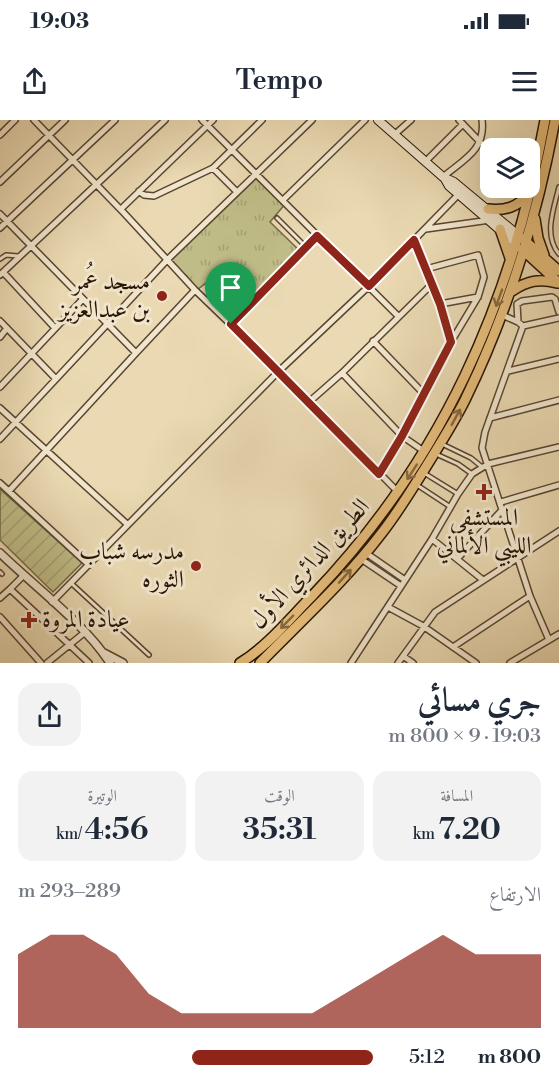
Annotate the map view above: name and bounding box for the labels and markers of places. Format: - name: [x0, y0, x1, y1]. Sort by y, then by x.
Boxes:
- place label: مسجد عُمر بن عبدالعزيز: [56, 261, 151, 325]
- pin: [205, 262, 256, 324]
- marker: مسجد عُمر بن عبدالعزيز: [155, 289, 169, 303]
- marker: المستشفى الليبي الألماني: [475, 483, 493, 501]
- place label: المستشفى الليبي الألماني: [437, 503, 531, 567]
- place label: مدرسه شباب الثوره: [79, 537, 184, 595]
- marker: مدرسه شباب الثوره: [189, 559, 203, 573]
- place label: عيادة المروة: [42, 605, 130, 635]
- marker: عيادة المروة: [20, 611, 38, 629]

